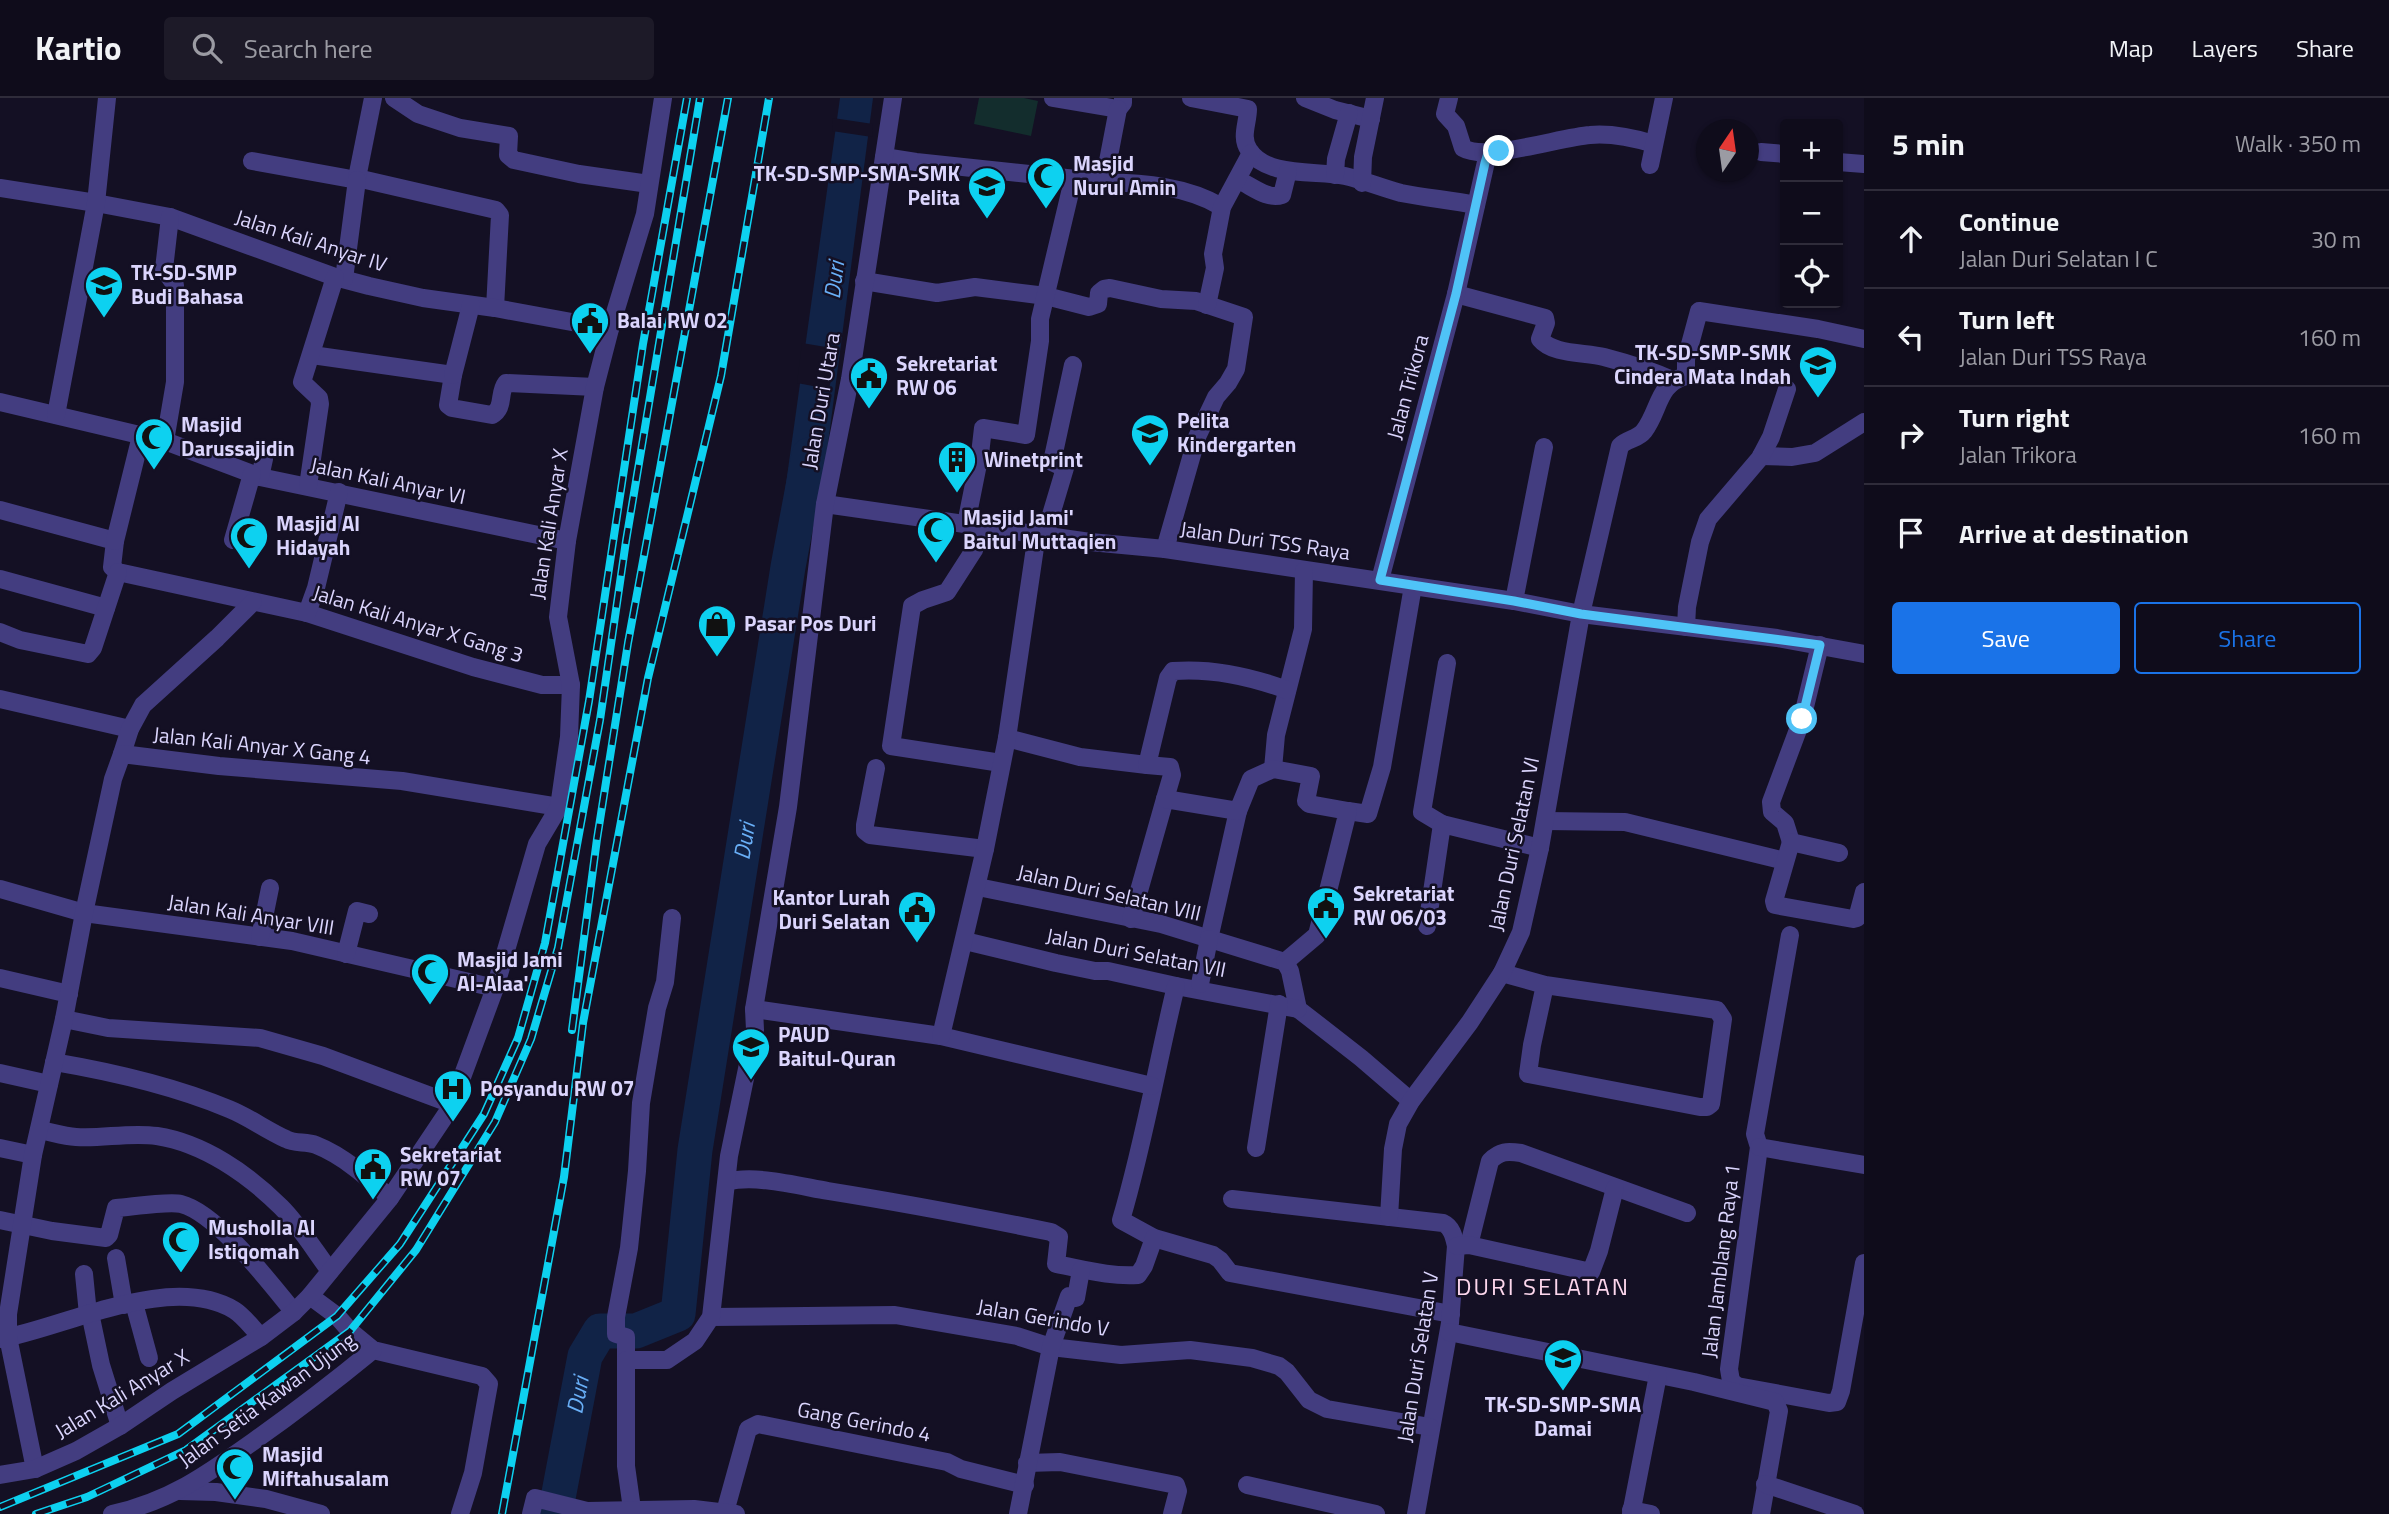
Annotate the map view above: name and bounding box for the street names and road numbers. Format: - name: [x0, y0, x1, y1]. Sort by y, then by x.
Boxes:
- street label: Jalan Kali Anyar IV: [231, 200, 391, 280]
- street label: Jalan Duri Utara: [792, 330, 848, 472]
- street label: Jalan Trikora: [1378, 330, 1437, 443]
- street label: Jalan Kali Anyar X: [520, 446, 576, 601]
- street label: Jalan Kali Anyar VI: [308, 448, 469, 512]
- street label: Jalan Duri TSS Raya: [1178, 512, 1353, 568]
- street label: Jalan Kali Anyar X Gang 3: [309, 576, 528, 670]
- street label: Jalan Kali Anyar X Gang 4: [152, 718, 373, 772]
- street label: Jalan Duri Selatan VI: [1479, 754, 1547, 934]
- street label: Jalan Duri Selatan VIII: [1014, 855, 1204, 929]
- street label: Jalan Kali Anyar VIII: [166, 885, 337, 943]
- street label: Jalan Duri Selatan VII: [1043, 919, 1229, 985]
- street label: Jalan Jamblang Raya 1: [1692, 1162, 1748, 1360]
- street label: Jalan Duri Selatan V: [1388, 1269, 1446, 1444]
- street label: Jalan Gerindo V: [975, 1290, 1112, 1344]
- street label: Jalan Setia Kawan Ujung: [171, 1324, 362, 1475]
- street label: Jalan Kali Anyar X: [48, 1340, 195, 1446]
- street label: Gang Gerindo 4: [795, 1392, 934, 1450]

